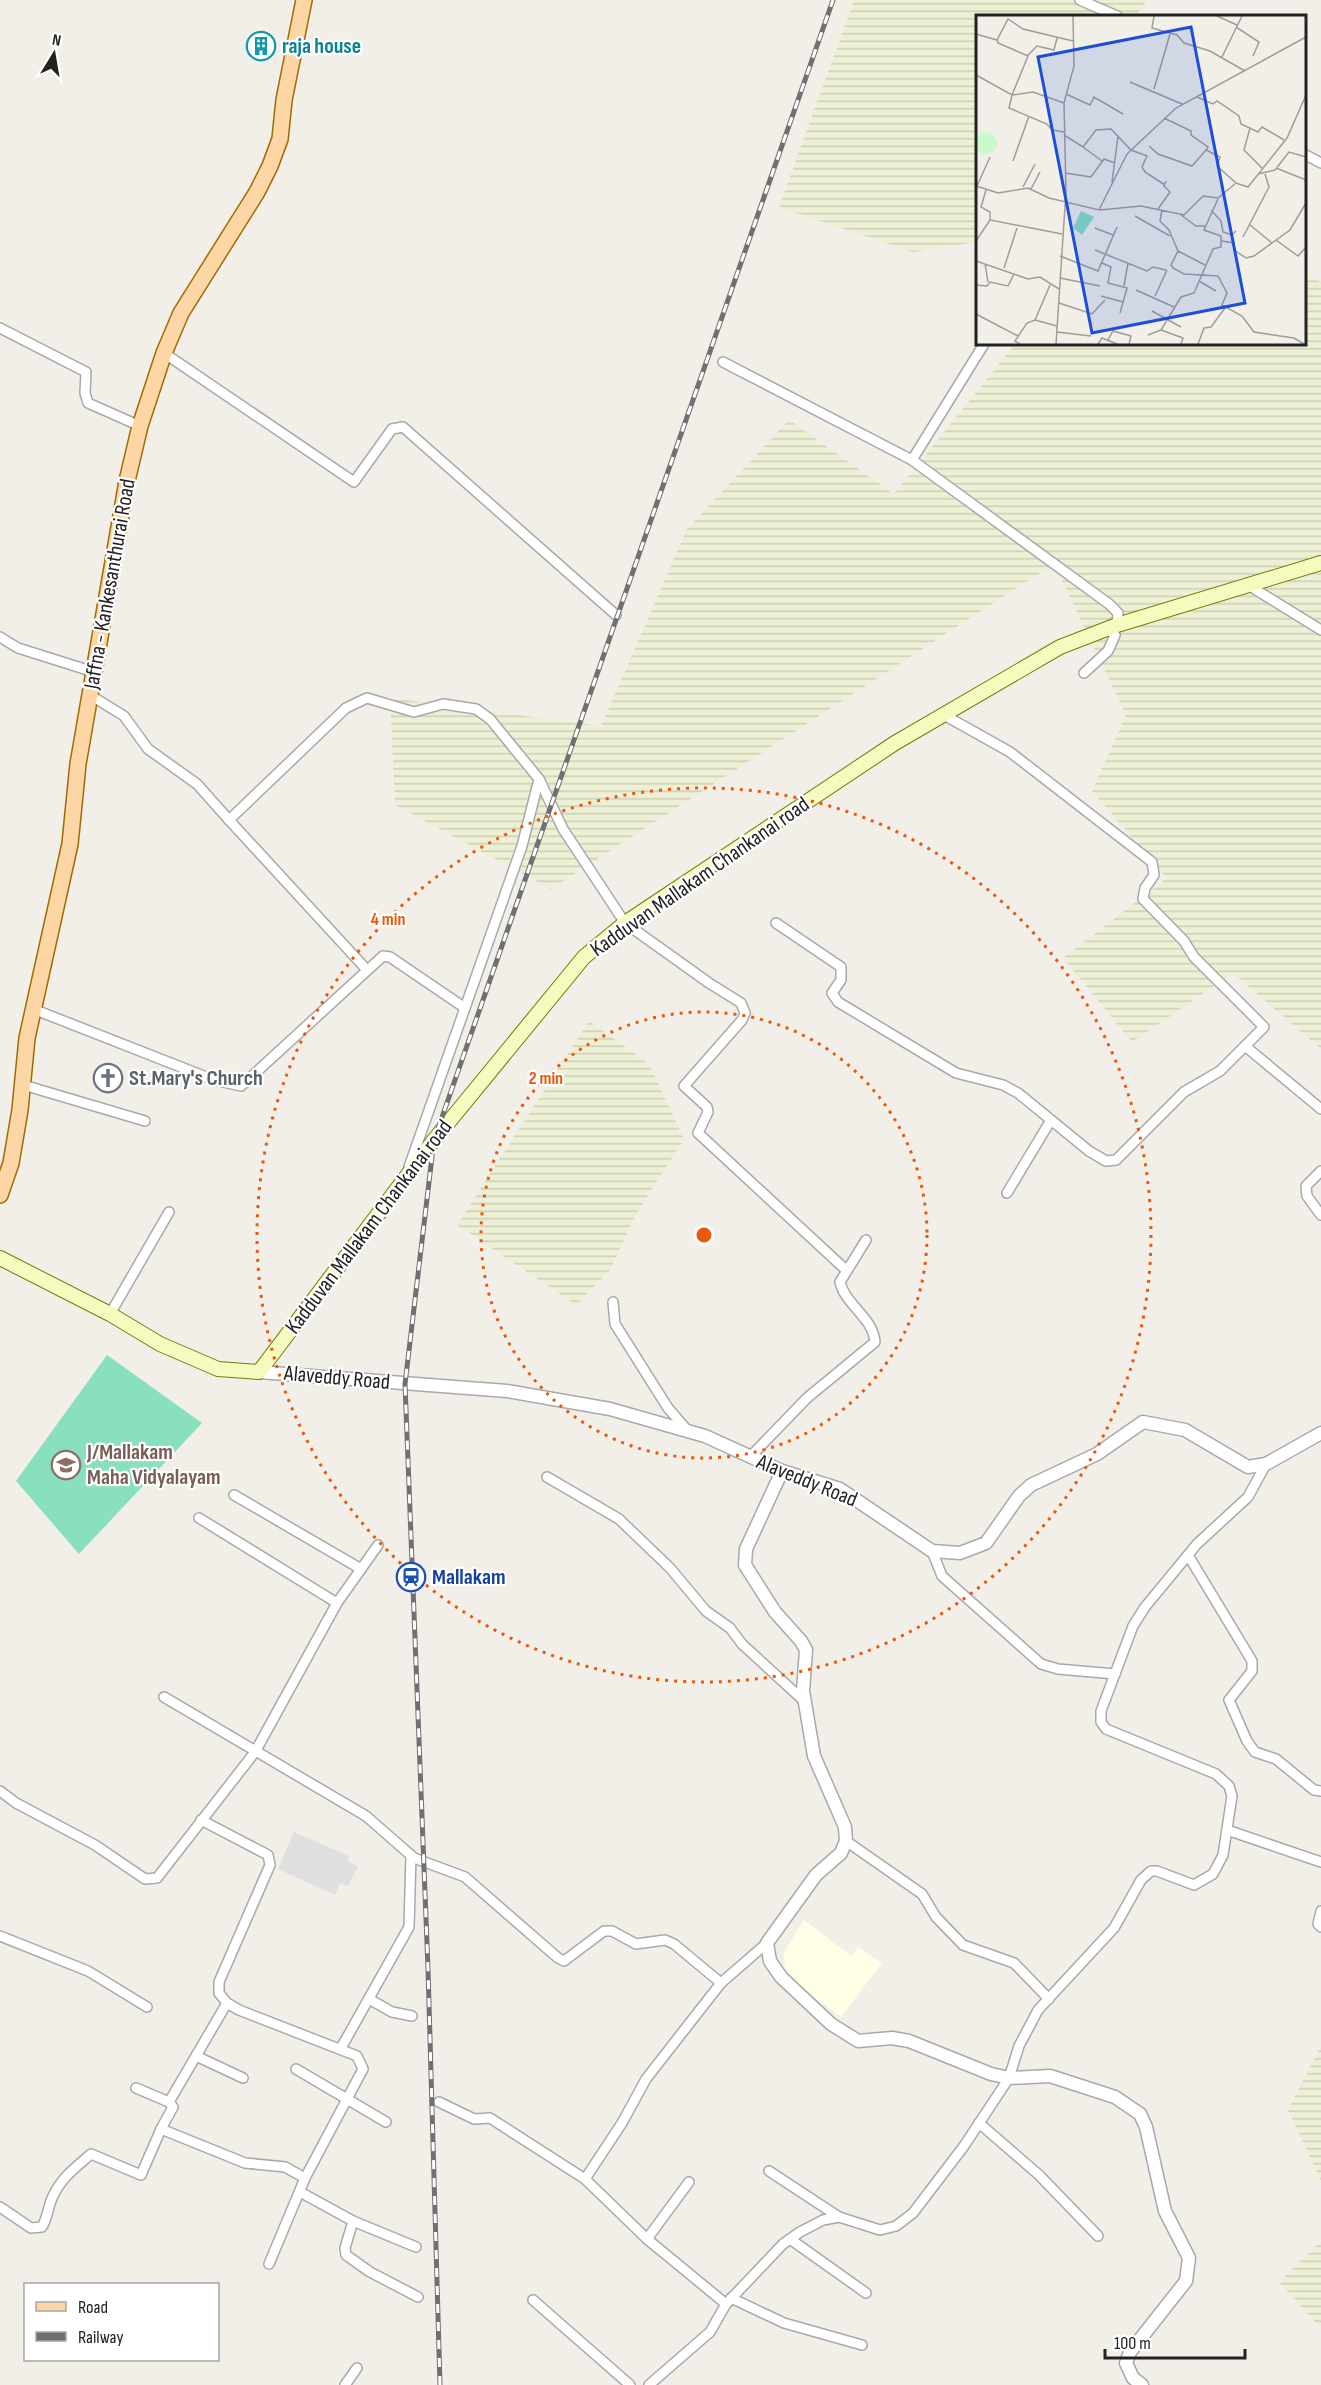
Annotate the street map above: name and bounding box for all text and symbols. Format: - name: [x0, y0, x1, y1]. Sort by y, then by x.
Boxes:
- inset map: [976, 15, 1306, 345]
- north arrow: [24, 24, 84, 84]
- building icon: raja house: [245, 30, 277, 62]
- text: N: [51, 31, 63, 51]
- place label: raja house: [282, 33, 361, 60]
- street label: Jaffna - Kankesanthurai Road: [78, 477, 142, 692]
- street label: Kadduvan Mallakam Chankanai road: [585, 791, 815, 963]
- text: 4 min: [371, 909, 405, 930]
- church icon: St.Mary's Church: [92, 1062, 124, 1094]
- place label: St.Mary's Church: [129, 1065, 263, 1092]
- text: 2 min: [529, 1068, 563, 1089]
- street label: Kadduvan Mallakam Chankanai road: [280, 1115, 458, 1339]
- centre of rings: [694, 1225, 714, 1245]
- street label: Alaveddy Road: [282, 1360, 391, 1396]
- place label: J/Mallakam Maha Vidyalayam: [86, 1439, 221, 1491]
- street label: Alaveddy Road: [752, 1448, 861, 1513]
- school or university icon: J/Mallakam Maha Vidyalayam: [50, 1449, 82, 1481]
- station icon: Mallakam: [395, 1561, 427, 1593]
- place label: Mallakam: [432, 1564, 506, 1591]
- legend: [24, 2283, 219, 2361]
- text: Road: [78, 2297, 108, 2318]
- scale bar: [1105, 2322, 1244, 2360]
- text: Railway: [78, 2327, 123, 2348]
- text: 100 m: [1114, 2333, 1151, 2354]

